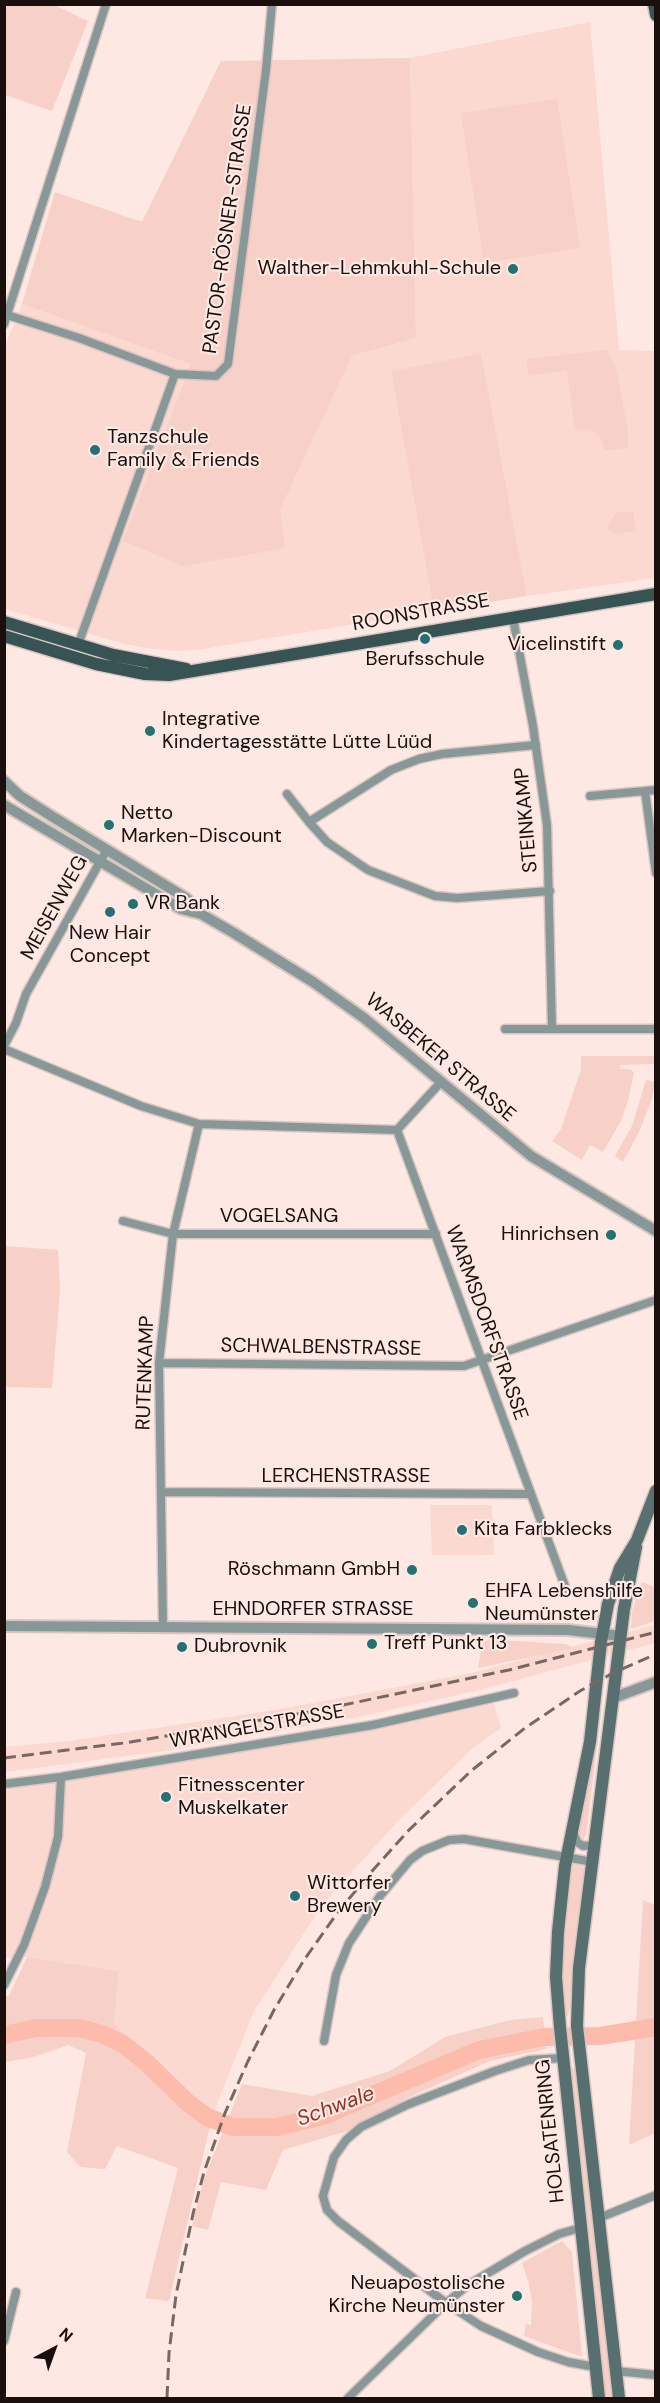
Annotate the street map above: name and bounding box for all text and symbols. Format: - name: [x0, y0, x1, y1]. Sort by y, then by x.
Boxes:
- street label: PASTOR-RÖSNER-STRASSE: [199, 103, 257, 355]
- place label: Walther-Lehmkuhl-Schule: [257, 257, 501, 281]
- marker: Walther-Lehmkuhl-Schule: [506, 262, 520, 276]
- place label: Tanzschule Family & Friends: [107, 426, 260, 473]
- marker: Tanzschule Family & Friends: [88, 443, 102, 457]
- street label: ROONSTRASSE: [351, 589, 491, 637]
- marker: Berufsschule: [418, 632, 432, 646]
- place label: Vicelinstift: [507, 633, 606, 657]
- marker: Vicelinstift: [611, 638, 625, 652]
- place label: Berufsschule: [366, 648, 484, 672]
- place label: Integrative Kindertagesstätte Lütte Lüüd: [162, 708, 432, 755]
- marker: Integrative Kindertagesstätte Lütte Lüüd: [143, 724, 157, 738]
- street label: STEINKAMP: [510, 766, 544, 874]
- place label: Netto Marken-Discount: [121, 802, 282, 849]
- marker: Netto Marken-Discount: [102, 818, 116, 832]
- street label: MEISENWEG: [17, 852, 93, 964]
- place label: VR Bank: [145, 892, 220, 916]
- marker: VR Bank: [126, 897, 140, 911]
- marker: New Hair Concept: [103, 905, 117, 919]
- place label: New Hair Concept: [69, 922, 151, 969]
- street label: WASBEKER STRASSE: [360, 988, 520, 1128]
- street label: VOGELSANG: [220, 1205, 338, 1229]
- street label: WARMSDORFSTRASSE: [440, 1222, 532, 1424]
- place label: Hinrichsen: [501, 1223, 599, 1247]
- marker: Hinrichsen: [604, 1228, 618, 1242]
- street label: RUTENKAMP: [132, 1315, 160, 1431]
- street label: SCHWALBENSTRASSE: [220, 1334, 422, 1362]
- street label: LERCHENSTRASSE: [262, 1465, 430, 1489]
- place label: Kita Farbklecks: [474, 1518, 612, 1542]
- marker: Kita Farbklecks: [455, 1523, 469, 1537]
- place label: Röschmann GmbH: [228, 1558, 400, 1582]
- marker: Röschmann GmbH: [405, 1563, 419, 1577]
- place label: EHFA Lebenshilfe Neumünster: [485, 1580, 643, 1627]
- marker: EHFA Lebenshilfe Neumünster: [466, 1596, 480, 1610]
- street label: EHNDORFER STRASSE: [212, 1598, 414, 1622]
- place label: Treff Punkt 13: [384, 1632, 507, 1656]
- place label: Dubrovnik: [194, 1635, 287, 1659]
- marker: Treff Punkt 13: [365, 1637, 379, 1651]
- marker: Dubrovnik: [175, 1640, 189, 1654]
- street label: WRANGELSTRASSE: [168, 1700, 346, 1754]
- place label: Fitnesscenter Muskelkater: [178, 1774, 305, 1821]
- marker: Fitnesscenter Muskelkater: [159, 1790, 173, 1804]
- place label: Wittorfer Brewery: [307, 1872, 391, 1919]
- marker: Wittorfer Brewery: [288, 1889, 302, 1903]
- street label: HOLSATENRING: [532, 2058, 570, 2204]
- water label: Schwale: [294, 2081, 378, 2133]
- place label: Neuapostolische Kirche Neumünster: [329, 2272, 505, 2319]
- marker: Neuapostolische Kirche Neumünster: [510, 2289, 524, 2303]
- north arrow: [24, 2319, 84, 2379]
- text: N: [55, 2323, 77, 2347]

